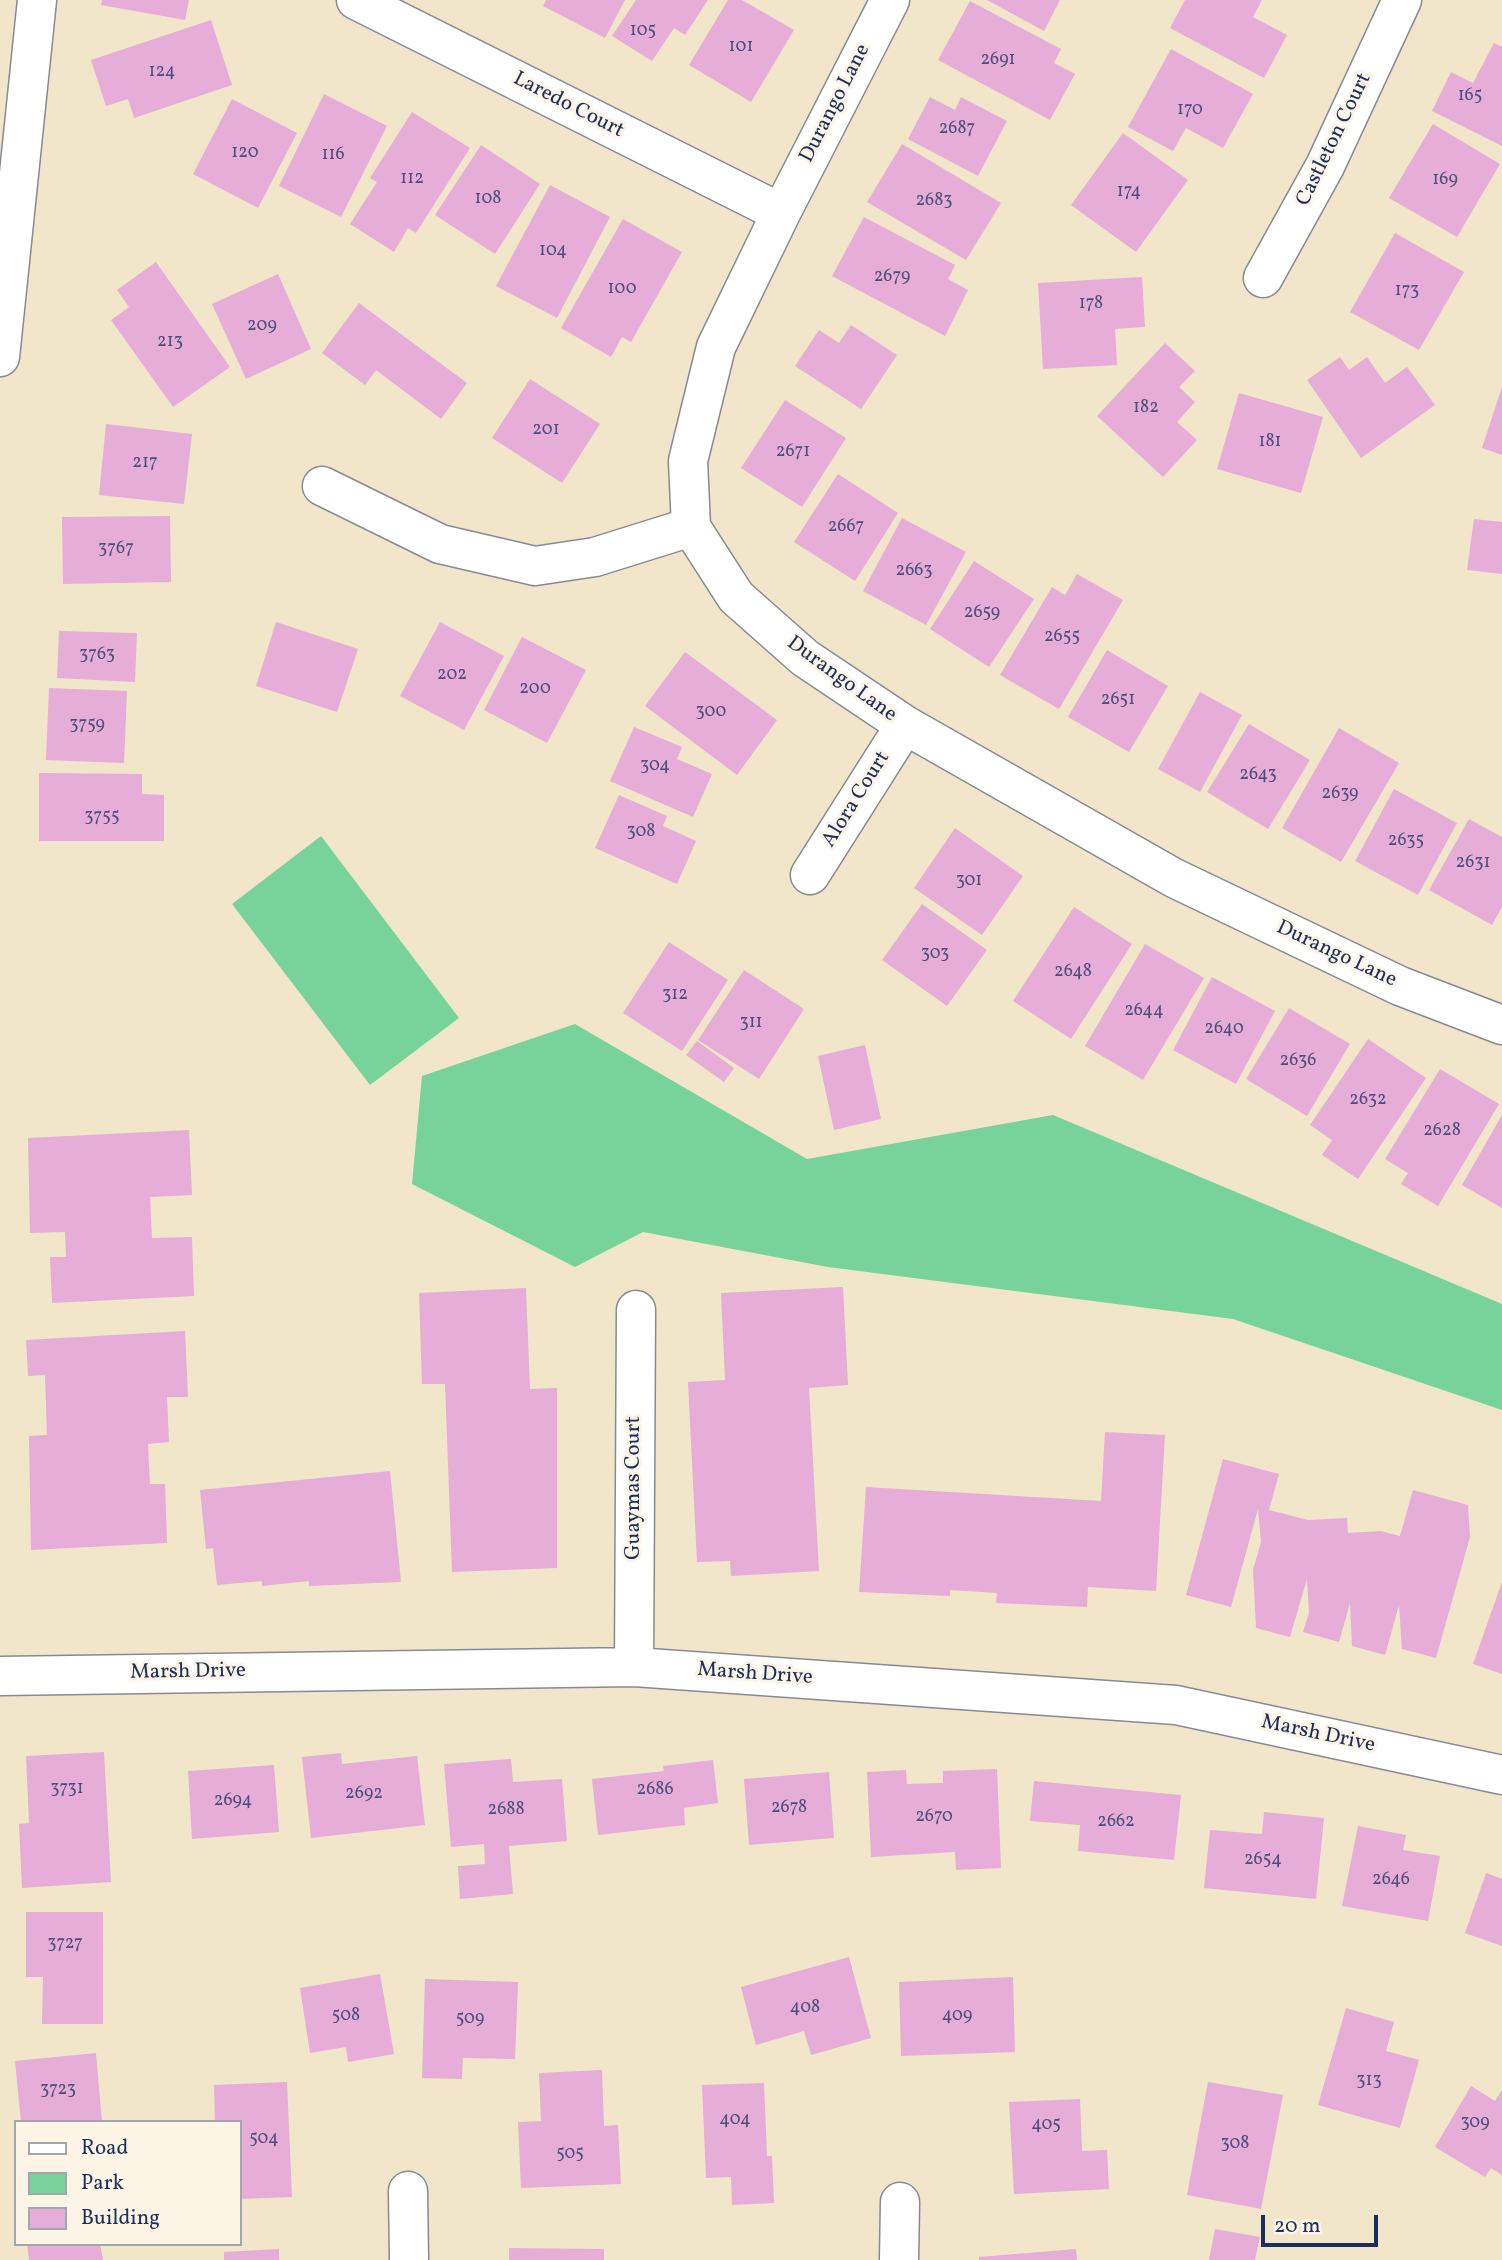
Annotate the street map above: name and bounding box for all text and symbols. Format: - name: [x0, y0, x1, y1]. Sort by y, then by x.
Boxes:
- house number: 105: [630, 21, 656, 43]
- house number: 101: [729, 37, 753, 59]
- street label: Durango Lane: [795, 40, 877, 168]
- house number: 2691: [980, 50, 1016, 72]
- house number: 124: [149, 62, 175, 84]
- street label: Laredo Court: [508, 67, 628, 145]
- street label: Castleton Court: [1292, 69, 1378, 211]
- house number: 165: [1458, 86, 1482, 108]
- house number: 170: [1177, 100, 1203, 122]
- house number: 2687: [939, 119, 975, 141]
- house number: 120: [231, 143, 259, 165]
- house number: 116: [321, 145, 345, 167]
- house number: 112: [400, 169, 424, 191]
- house number: 169: [1432, 170, 1458, 192]
- house number: 174: [1117, 182, 1141, 204]
- house number: 108: [475, 189, 501, 211]
- house number: 2683: [915, 191, 953, 213]
- house number: 104: [539, 241, 567, 263]
- house number: 2679: [874, 267, 910, 289]
- house number: 100: [608, 279, 636, 301]
- house number: 173: [1395, 281, 1419, 303]
- house number: 178: [1079, 294, 1103, 316]
- house number: 209: [247, 316, 277, 338]
- house number: 213: [157, 332, 183, 354]
- house number: 182: [1133, 398, 1159, 420]
- house number: 201: [532, 420, 560, 442]
- house number: 181: [1258, 432, 1282, 454]
- house number: 2671: [776, 442, 810, 464]
- house number: 217: [132, 453, 158, 475]
- house number: 2667: [828, 517, 864, 539]
- house number: 3767: [98, 539, 134, 561]
- house number: 2663: [896, 561, 932, 583]
- house number: 2659: [964, 603, 1000, 625]
- house number: 2655: [1044, 627, 1080, 649]
- street label: Durango Lane: [781, 632, 901, 728]
- house number: 3763: [79, 645, 115, 667]
- house number: 202: [437, 665, 467, 687]
- house number: 200: [519, 679, 551, 701]
- house number: 2651: [1101, 690, 1135, 712]
- house number: 300: [696, 702, 726, 724]
- house number: 3759: [69, 715, 105, 737]
- street label: Alora Court: [818, 747, 896, 853]
- house number: 304: [640, 756, 670, 778]
- house number: 2643: [1239, 765, 1277, 787]
- house number: 2639: [1322, 784, 1358, 806]
- house number: 3755: [84, 807, 120, 829]
- house number: 308: [627, 822, 655, 844]
- house number: 2635: [1388, 831, 1424, 853]
- house number: 2631: [1456, 853, 1490, 875]
- house number: 301: [956, 871, 982, 893]
- street label: Durango Lane: [1272, 916, 1400, 994]
- house number: 303: [921, 944, 949, 966]
- house number: 2648: [1054, 962, 1092, 984]
- house number: 312: [662, 985, 688, 1007]
- house number: 2644: [1124, 1001, 1164, 1023]
- house number: 311: [739, 1013, 763, 1035]
- house number: 2640: [1204, 1019, 1244, 1041]
- house number: 2636: [1280, 1051, 1316, 1073]
- house number: 2632: [1349, 1090, 1387, 1112]
- house number: 2628: [1423, 1121, 1461, 1143]
- street label: Guaymas Court: [622, 1416, 648, 1560]
- street label: Marsh Drive: [696, 1658, 814, 1692]
- street label: Marsh Drive: [130, 1659, 246, 1687]
- street label: Marsh Drive: [1259, 1711, 1377, 1759]
- house number: 3731: [50, 1779, 84, 1801]
- house number: 2686: [636, 1780, 674, 1802]
- house number: 2692: [345, 1784, 383, 1806]
- house number: 2694: [214, 1791, 252, 1813]
- house number: 2678: [771, 1798, 807, 1820]
- house number: 2688: [487, 1800, 525, 1822]
- house number: 2670: [915, 1807, 953, 1829]
- house number: 2662: [1097, 1812, 1135, 1834]
- house number: 2654: [1244, 1850, 1282, 1872]
- house number: 2646: [1372, 1870, 1410, 1892]
- house number: 3727: [47, 1934, 83, 1956]
- house number: 408: [790, 1998, 820, 2020]
- house number: 508: [332, 2006, 360, 2028]
- house number: 409: [942, 2006, 972, 2028]
- house number: 509: [456, 2009, 484, 2031]
- house number: 313: [1356, 2071, 1382, 2093]
- house number: 3723: [40, 2080, 76, 2102]
- house number: 404: [719, 2110, 751, 2132]
- house number: 309: [1460, 2113, 1490, 2135]
- house number: 405: [1031, 2115, 1061, 2137]
- legend: [14, 2120, 242, 2246]
- house number: 504: [249, 2129, 279, 2151]
- text: Road: [81, 2134, 128, 2163]
- house number: 308: [1221, 2134, 1249, 2156]
- house number: 505: [556, 2144, 584, 2166]
- text: Park: [81, 2169, 124, 2198]
- scale bar: [1264, 2200, 1381, 2244]
- text: Building: [81, 2204, 160, 2233]
- text: 20 m: [1274, 2212, 1320, 2241]

